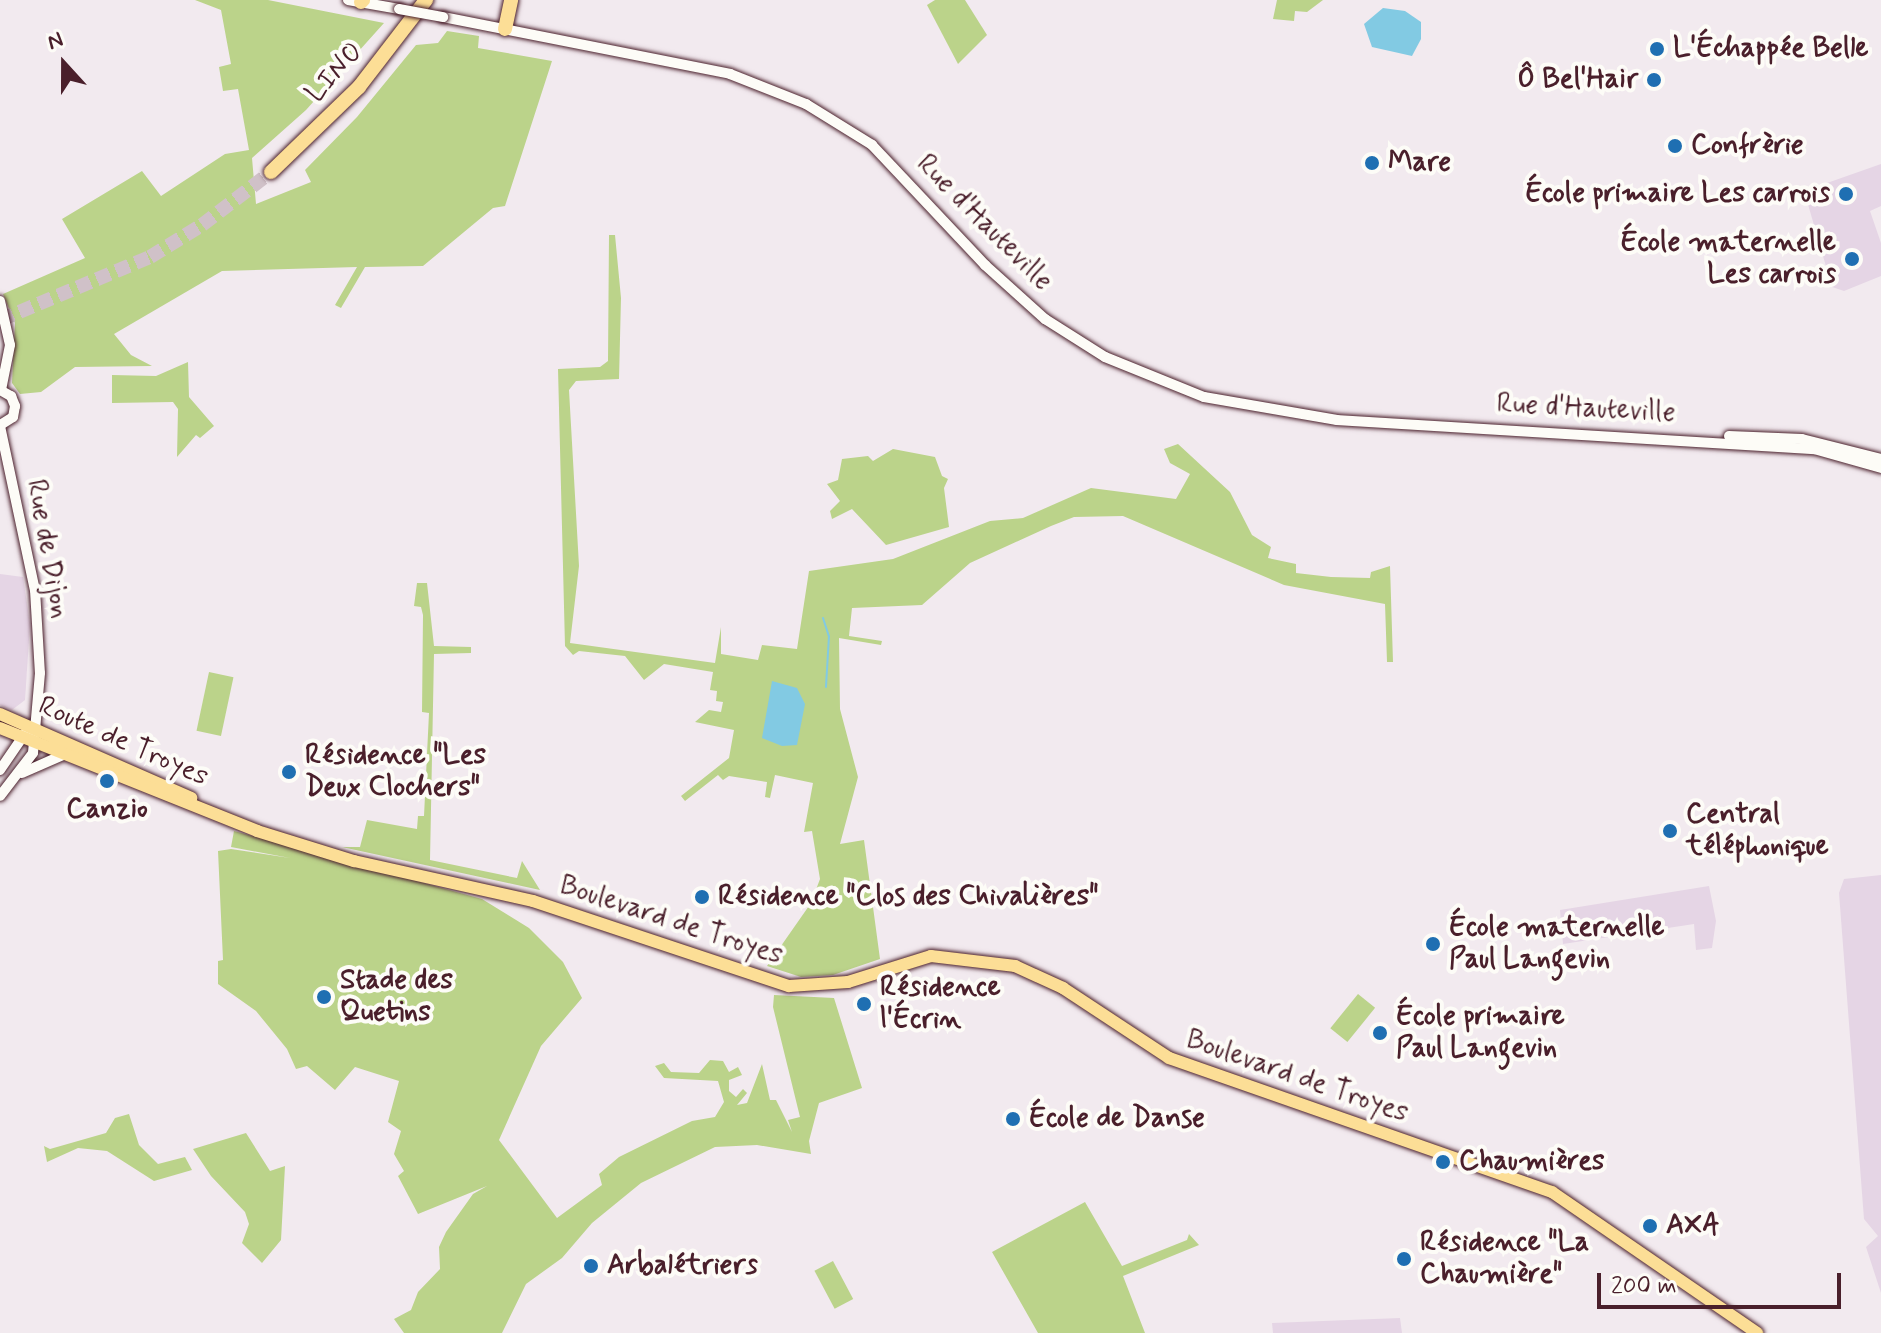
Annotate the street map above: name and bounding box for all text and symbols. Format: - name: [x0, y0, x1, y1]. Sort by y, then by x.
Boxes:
- north arrow: [24, 24, 104, 104]
- text: N: [44, 26, 67, 57]
- place label: L'Échappée Belle: [1673, 32, 1870, 66]
- street label: LINO: [299, 36, 371, 110]
- marker: L'Échappée Belle: [1648, 40, 1666, 58]
- place label: Ô Bel'Hair: [1517, 63, 1638, 97]
- marker: Ô Bel'Hair: [1645, 71, 1663, 89]
- place label: Confrèrie: [1691, 129, 1804, 163]
- marker: Confrèrie: [1666, 137, 1684, 155]
- place label: Mare: [1388, 146, 1451, 180]
- street label: Rue d'Hauteville: [909, 148, 1059, 298]
- marker: Mare: [1363, 154, 1381, 172]
- place label: École primaire Les carrois: [1520, 177, 1830, 211]
- marker: École primaire Les carrois: [1837, 185, 1855, 203]
- place label: École maternelle Les carrois: [1644, 226, 1836, 292]
- marker: École maternelle Les carrois: [1843, 250, 1861, 268]
- street label: Rue d'Hauteville: [1496, 388, 1676, 430]
- street label: Rue de Dijon: [17, 471, 77, 627]
- street label: Route de Troyes: [34, 690, 212, 794]
- place label: Résidence "Les Deux Clochers": [305, 739, 486, 805]
- marker: Résidence "Les Deux Clochers": [280, 763, 298, 781]
- marker: Canzio: [98, 772, 116, 790]
- place label: Canzio: [66, 793, 148, 827]
- place label: Central téléphonique: [1686, 798, 1829, 864]
- marker: Central téléphonique: [1661, 822, 1679, 840]
- street label: Boulevard de Troyes: [556, 869, 786, 973]
- place label: Résidence "Clos des Chivalières": [718, 880, 1101, 914]
- marker: Résidence "Clos des Chivalières": [693, 888, 711, 906]
- place label: École maternelle Paul Langevin: [1449, 911, 1641, 977]
- marker: École maternelle Paul Langevin: [1424, 935, 1442, 953]
- place label: Stade des Quetins: [340, 964, 454, 1030]
- place label: Résidence l'Écrin: [880, 971, 1001, 1037]
- marker: Stade des Quetins: [315, 988, 333, 1006]
- marker: Résidence l'Écrin: [855, 995, 873, 1013]
- place label: École primaire Paul Langevin: [1396, 1000, 1569, 1066]
- street label: Boulevard de Troyes: [1182, 1024, 1412, 1130]
- marker: École primaire Paul Langevin: [1371, 1024, 1389, 1042]
- place label: École de Danse: [1029, 1102, 1204, 1136]
- marker: École de Danse: [1004, 1110, 1022, 1128]
- place label: Chaumières: [1459, 1145, 1604, 1179]
- marker: Chaumières: [1434, 1153, 1452, 1171]
- place label: AXA: [1666, 1209, 1720, 1243]
- marker: AXA: [1641, 1217, 1659, 1235]
- place label: Résidence "La Chaumière": [1420, 1226, 1589, 1292]
- place label: Arbalétriers: [607, 1249, 758, 1283]
- marker: Résidence "La Chaumière": [1395, 1250, 1413, 1268]
- marker: Arbalétriers: [582, 1257, 600, 1275]
- scale bar: [1601, 1257, 1845, 1307]
- text: 200 m: [1611, 1271, 1677, 1302]

